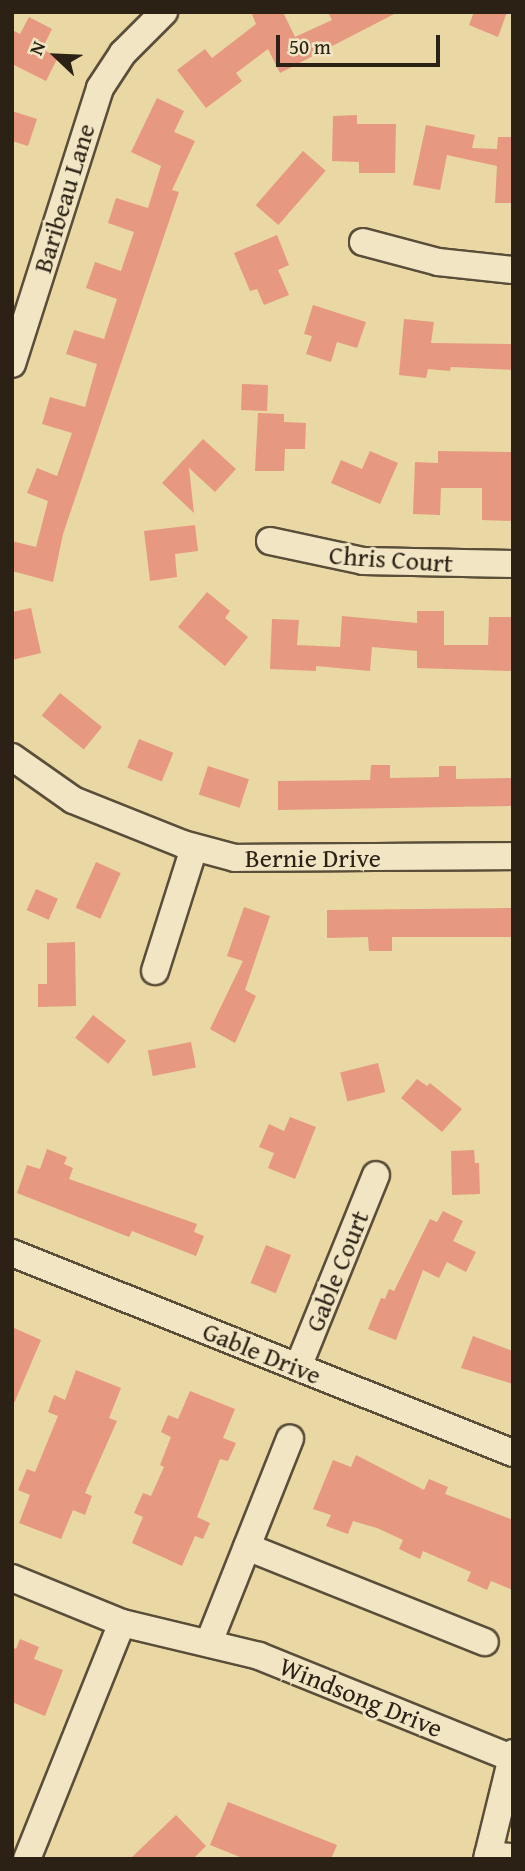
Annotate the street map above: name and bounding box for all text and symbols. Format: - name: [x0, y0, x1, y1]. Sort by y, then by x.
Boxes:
- north arrow: [21, 21, 91, 91]
- scale bar: [280, 21, 444, 65]
- text: 50 m: [289, 31, 331, 62]
- text: N: [21, 36, 52, 59]
- street label: Baribeau Lane: [26, 120, 102, 276]
- street label: Chris Court: [328, 539, 454, 579]
- street label: Bernie Drive: [245, 842, 381, 874]
- street label: Gable Court: [299, 1206, 375, 1336]
- street label: Gable Drive: [198, 1315, 326, 1391]
- street label: Windsong Drive: [275, 1650, 447, 1744]

